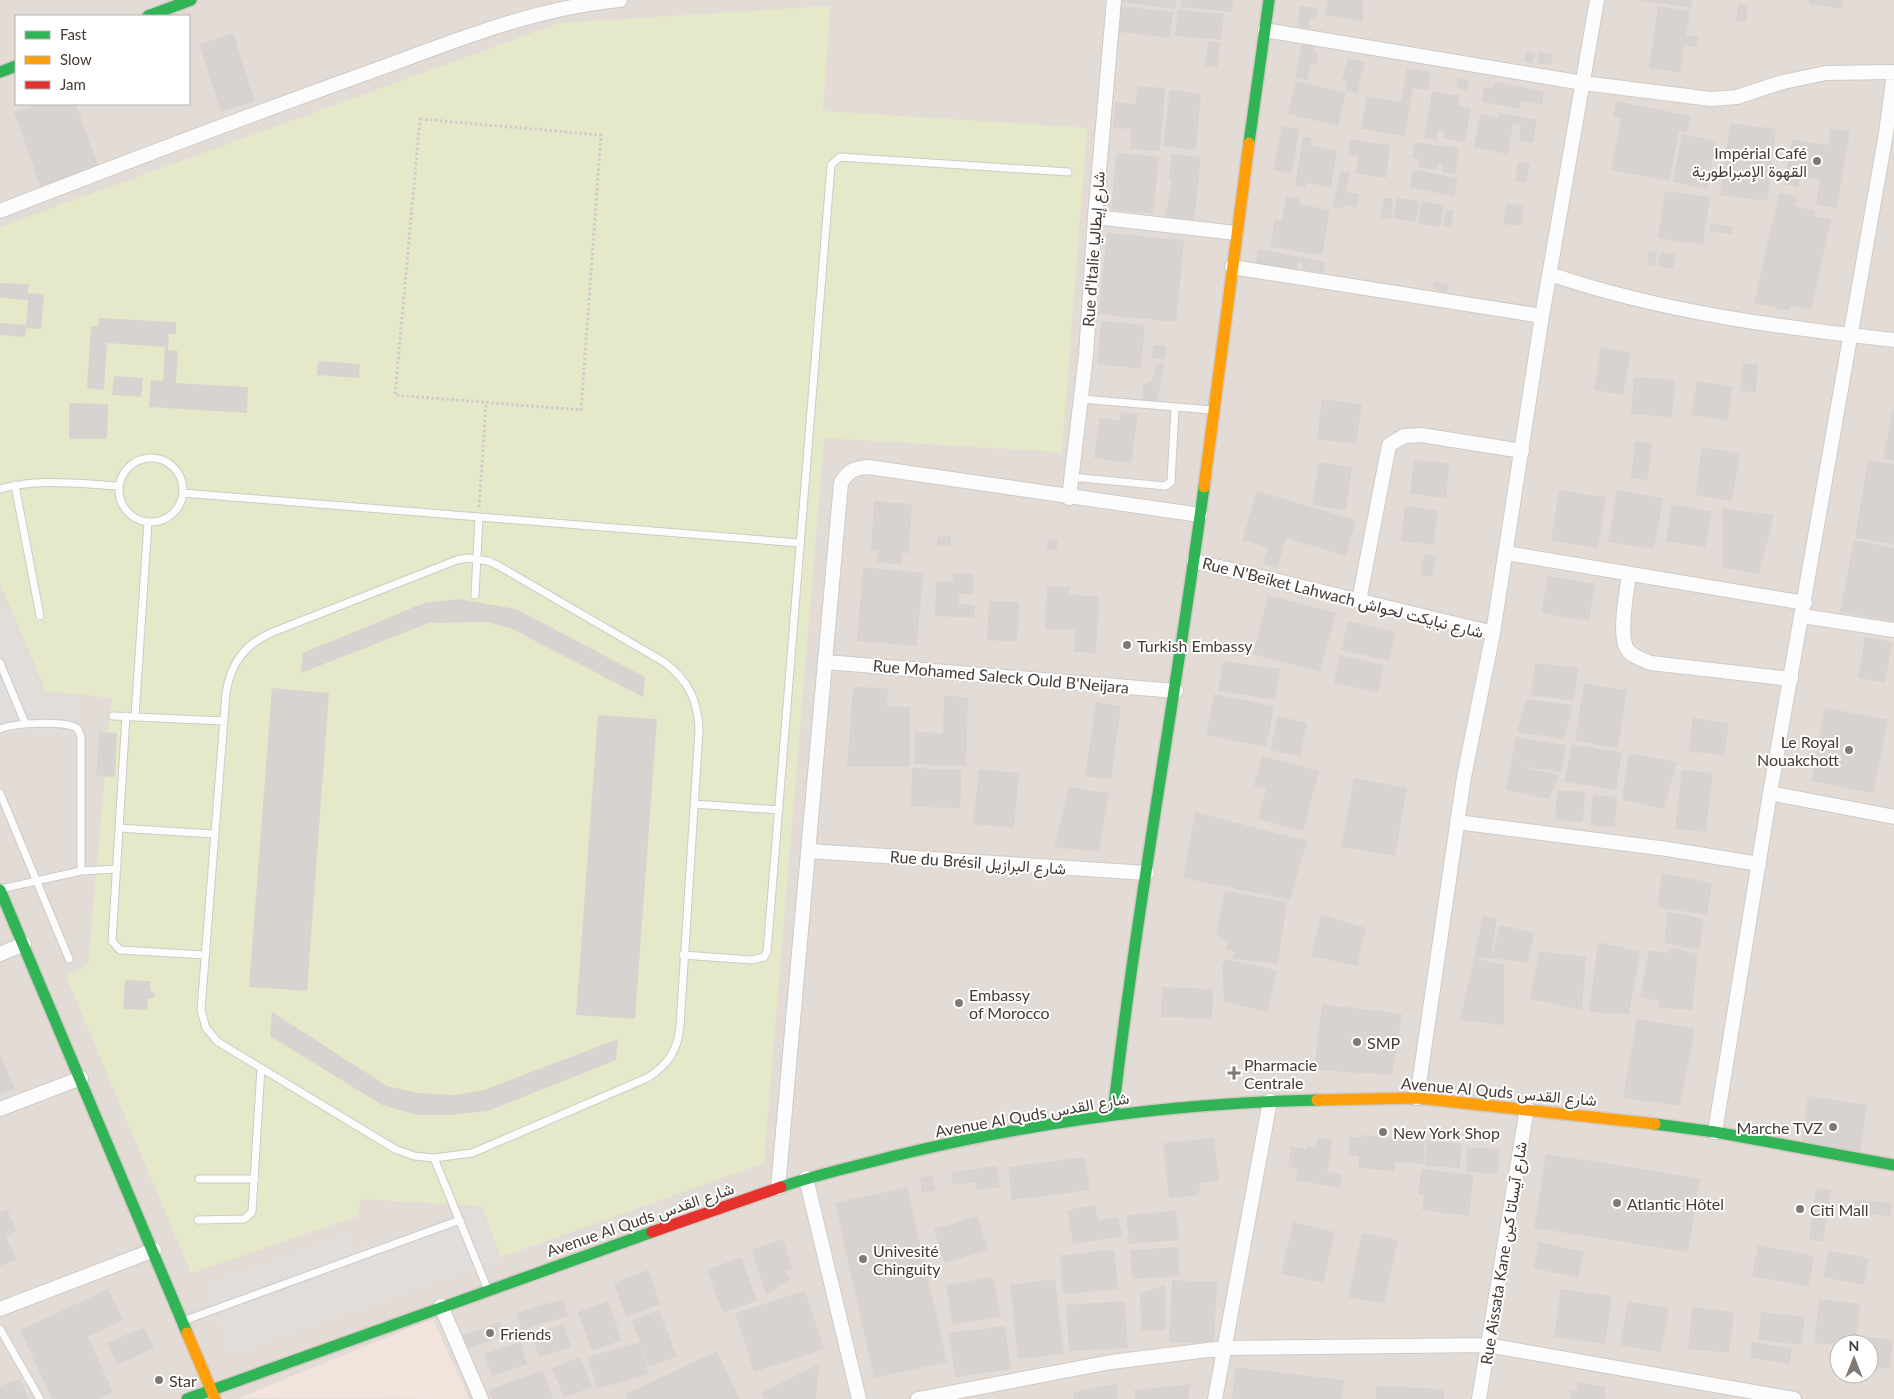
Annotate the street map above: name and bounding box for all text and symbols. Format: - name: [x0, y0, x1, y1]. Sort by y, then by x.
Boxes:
- legend: [15, 15, 190, 105]
- text: Fast: [60, 25, 87, 43]
- text: Slow: [60, 50, 92, 68]
- text: Jam: [60, 75, 86, 93]
- place label: Impérial Café القهوة الإمبراطورية: [1692, 143, 1807, 182]
- marker: Impérial Café القهوة الإمبراطورية: [1811, 155, 1823, 167]
- street label: Rue d'Italie شارع إيطاليا: [1078, 171, 1111, 328]
- street label: Rue N'Beiket Lahwach شارع نبايكت لحواش: [1200, 553, 1486, 644]
- place label: Turkish Embassy: [1137, 636, 1253, 655]
- marker: Turkish Embassy: [1121, 639, 1133, 651]
- street label: Rue Mohamed Saleck Ould B'Neijara: [872, 655, 1130, 697]
- place label: Le Royal Nouakchott: [1757, 732, 1839, 769]
- marker: Le Royal Nouakchott: [1843, 744, 1855, 756]
- street label: Rue du Brésil شارع البرازيل: [889, 846, 1067, 881]
- place label: Embassy of Morocco: [969, 985, 1050, 1022]
- marker: Embassy of Morocco: [953, 997, 965, 1009]
- place label: SMP: [1367, 1033, 1401, 1052]
- marker: SMP: [1351, 1036, 1363, 1048]
- place label: Pharmacie Centrale: [1244, 1055, 1317, 1092]
- marker: Pharmacie Centrale: [1228, 1067, 1240, 1079]
- street label: Avenue Al Quds شارع القدس: [1400, 1073, 1598, 1112]
- street label: Avenue Al Quds شارع القدس: [933, 1088, 1131, 1143]
- place label: Marche TVZ: [1736, 1118, 1823, 1137]
- marker: Marche TVZ: [1827, 1121, 1839, 1133]
- place label: New York Shop: [1393, 1123, 1500, 1142]
- marker: New York Shop: [1377, 1126, 1389, 1138]
- street label: Rue Aissata Kane شارع آيساتا كين: [1476, 1140, 1533, 1367]
- street label: Avenue Al Quds شارع القدس: [544, 1178, 737, 1263]
- place label: Atlantic Hôtel: [1627, 1194, 1724, 1213]
- marker: Atlantic Hôtel: [1611, 1197, 1623, 1209]
- place label: Citi Mall: [1810, 1200, 1869, 1219]
- marker: Citi Mall: [1794, 1203, 1806, 1215]
- place label: Univesité Chinguity: [873, 1241, 941, 1278]
- marker: Univesité Chinguity: [857, 1253, 869, 1265]
- place label: Friends: [500, 1324, 551, 1343]
- marker: Friends: [484, 1327, 496, 1339]
- north arrow: [1829, 1334, 1879, 1384]
- text: N: [1849, 1337, 1859, 1354]
- place label: Star: [169, 1371, 197, 1390]
- marker: Star: [153, 1374, 165, 1386]

